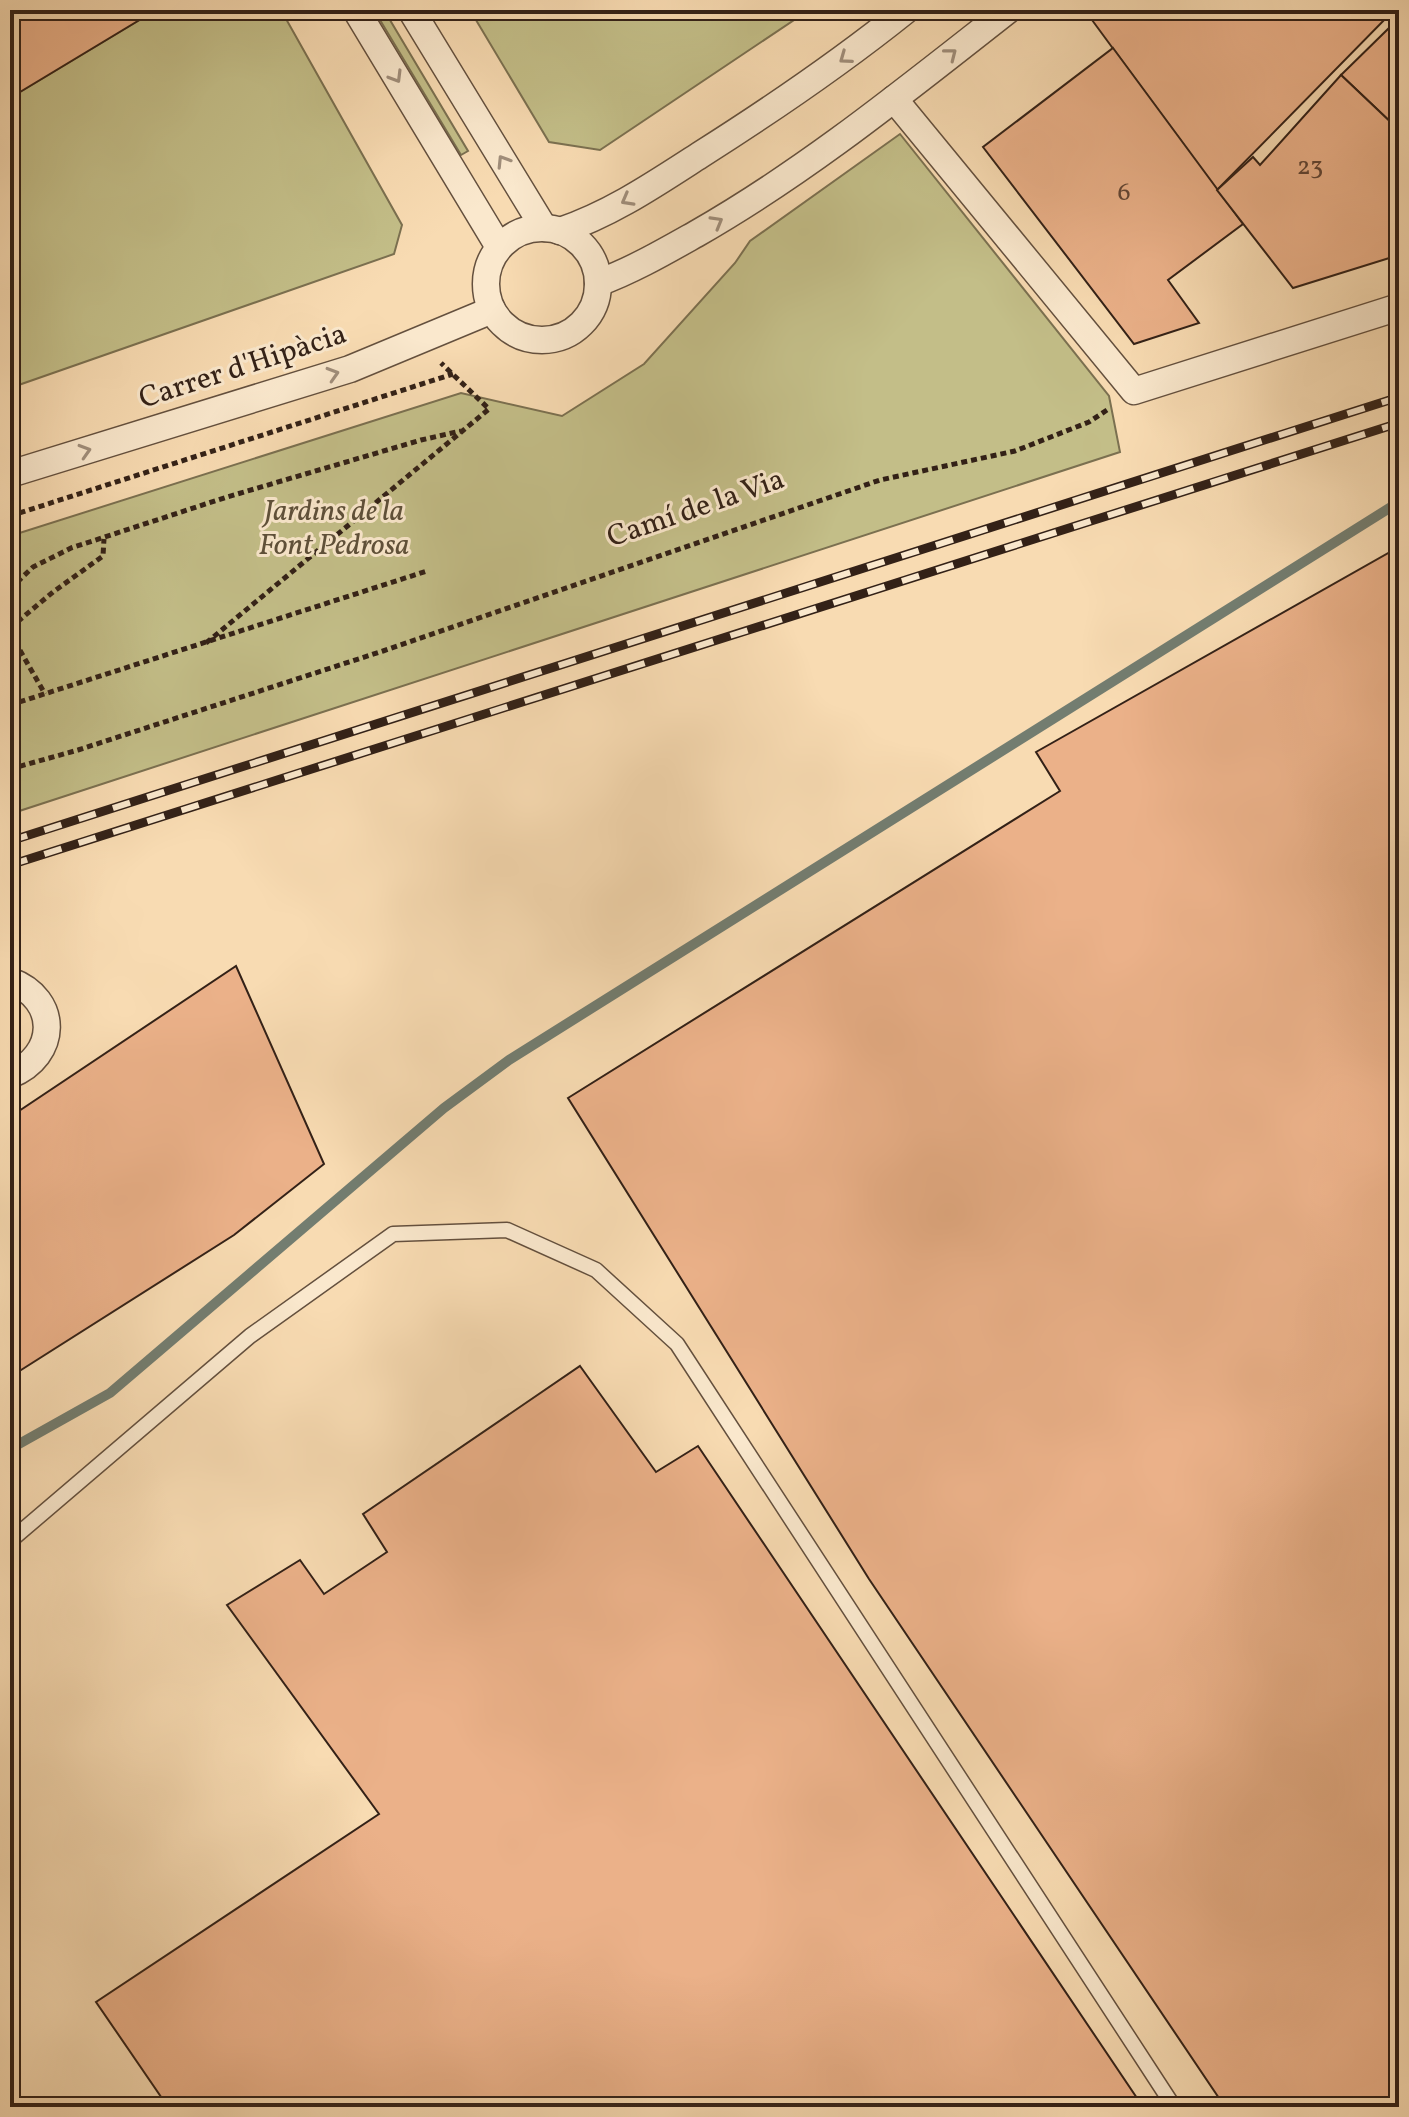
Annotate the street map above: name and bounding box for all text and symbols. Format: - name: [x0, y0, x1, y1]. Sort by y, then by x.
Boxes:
- one-way arrow: [839, 48, 853, 63]
- one-way arrow: [942, 50, 957, 64]
- one-way arrow: [387, 68, 402, 83]
- house number: 23: [1297, 149, 1323, 185]
- one-way arrow: [497, 155, 513, 170]
- house number: 6: [1117, 175, 1131, 211]
- one-way arrow: [621, 191, 636, 206]
- one-way arrow: [709, 216, 723, 232]
- street label: Carrer d'Hipàcia: [134, 314, 352, 420]
- one-way arrow: [326, 367, 339, 383]
- one-way arrow: [77, 444, 91, 460]
- street label: Camí de la Via: [602, 459, 790, 559]
- park label: Jardins de la Font Pedrosa: [259, 491, 409, 567]

